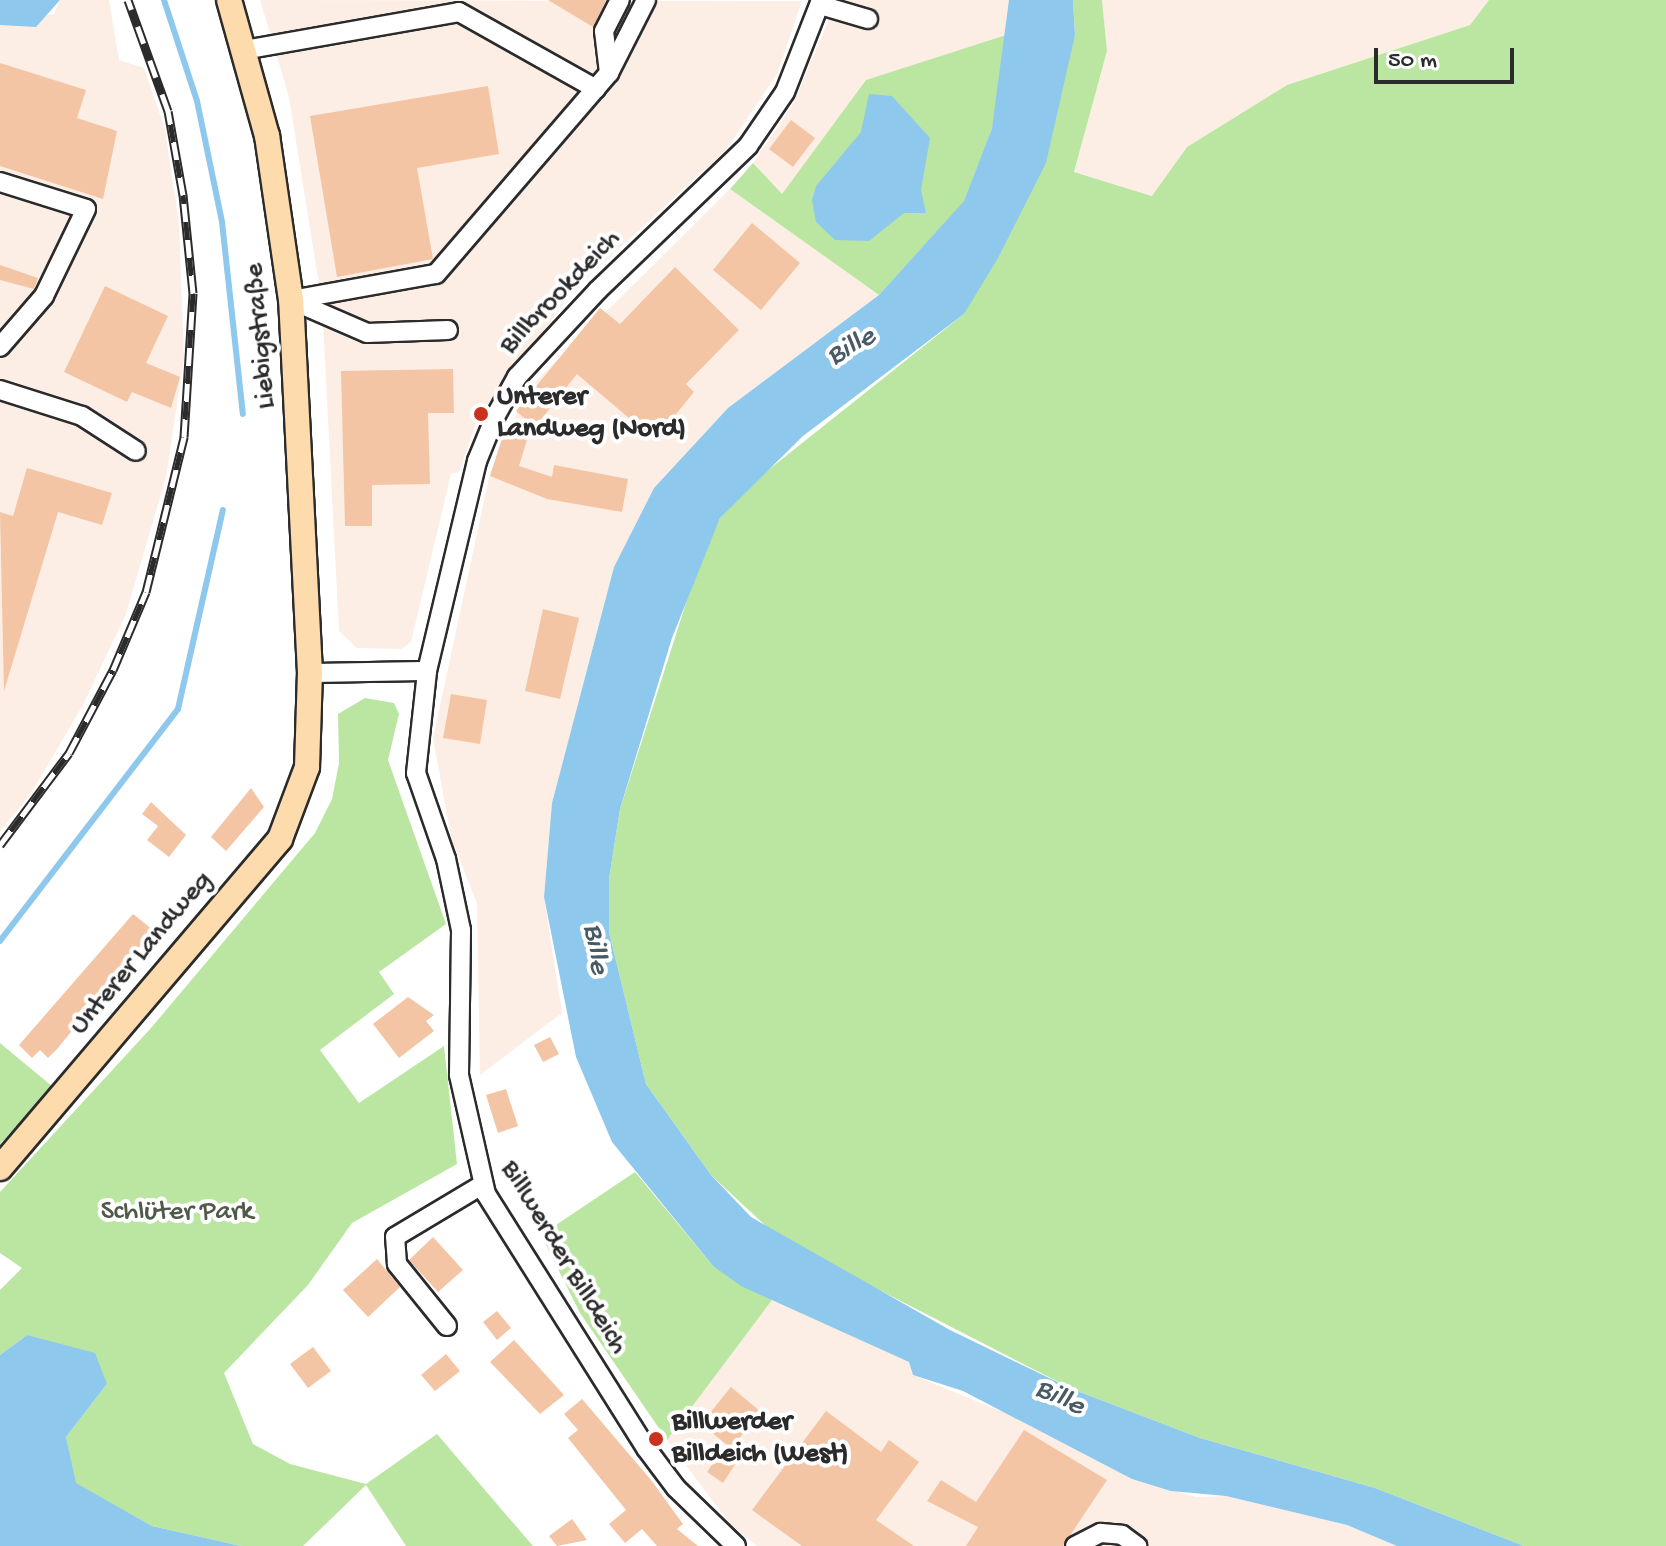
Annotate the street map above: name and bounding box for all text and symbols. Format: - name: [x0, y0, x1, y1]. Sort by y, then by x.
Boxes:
- scale bar: [1378, 32, 1518, 82]
- text: 50 m: [1388, 47, 1437, 76]
- street label: Billbrookdeich: [493, 224, 629, 362]
- street label: Liebigstraße: [239, 262, 285, 410]
- water label: Bille: [821, 320, 883, 376]
- place label: Unterer Landweg (Nord): [497, 381, 686, 447]
- marker: Unterer Landweg (Nord): [472, 405, 490, 423]
- street label: Unterer Landweg: [64, 865, 220, 1043]
- water label: Bille: [573, 921, 615, 977]
- street label: Billwerder Billdeich: [492, 1155, 634, 1361]
- park label: Schlüter Park: [101, 1196, 253, 1230]
- water label: Bille: [1028, 1372, 1090, 1426]
- place label: Billwerder Billdeich (West): [672, 1406, 849, 1472]
- marker: Billwerder Billdeich (West): [647, 1430, 665, 1448]

